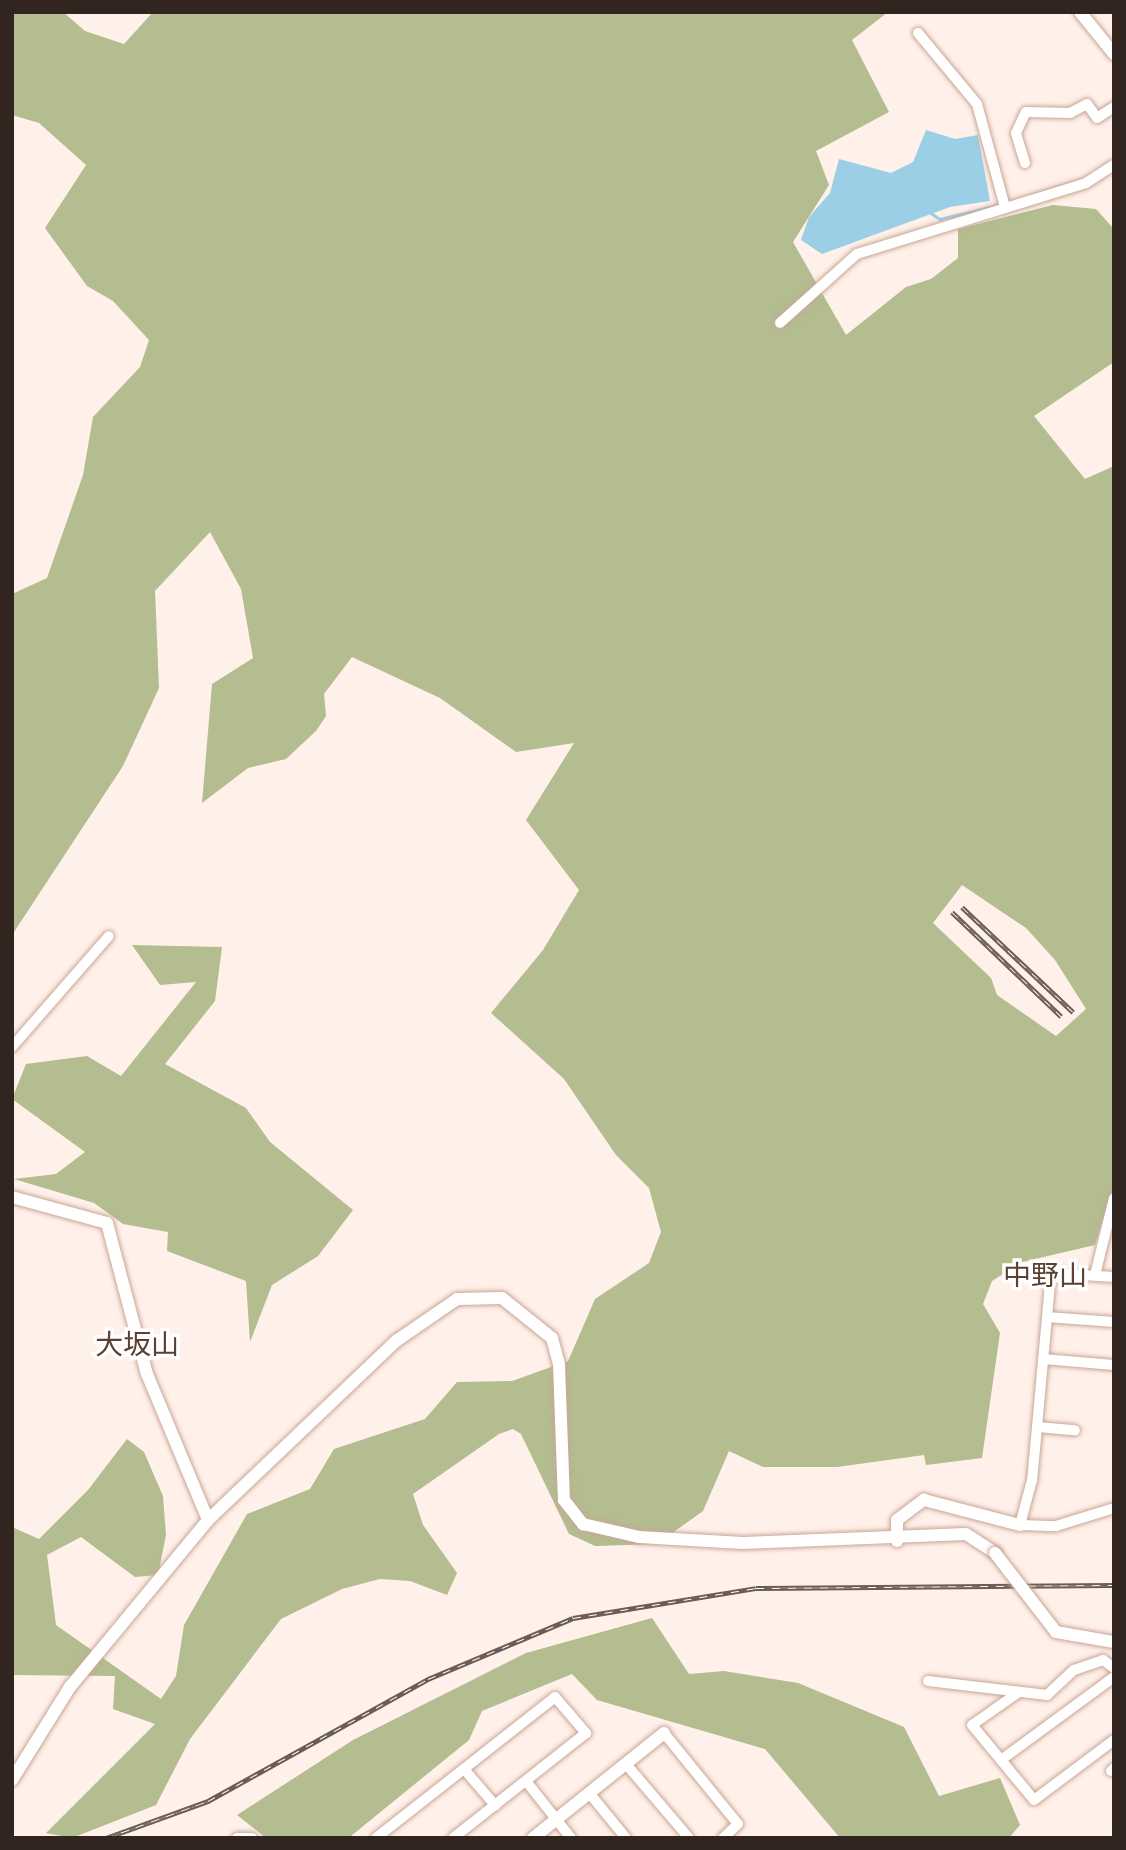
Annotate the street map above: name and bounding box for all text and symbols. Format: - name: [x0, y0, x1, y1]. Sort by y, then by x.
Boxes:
- district label: 中野山: [1003, 1259, 1087, 1293]
- district label: 大坂山: [95, 1328, 179, 1362]

